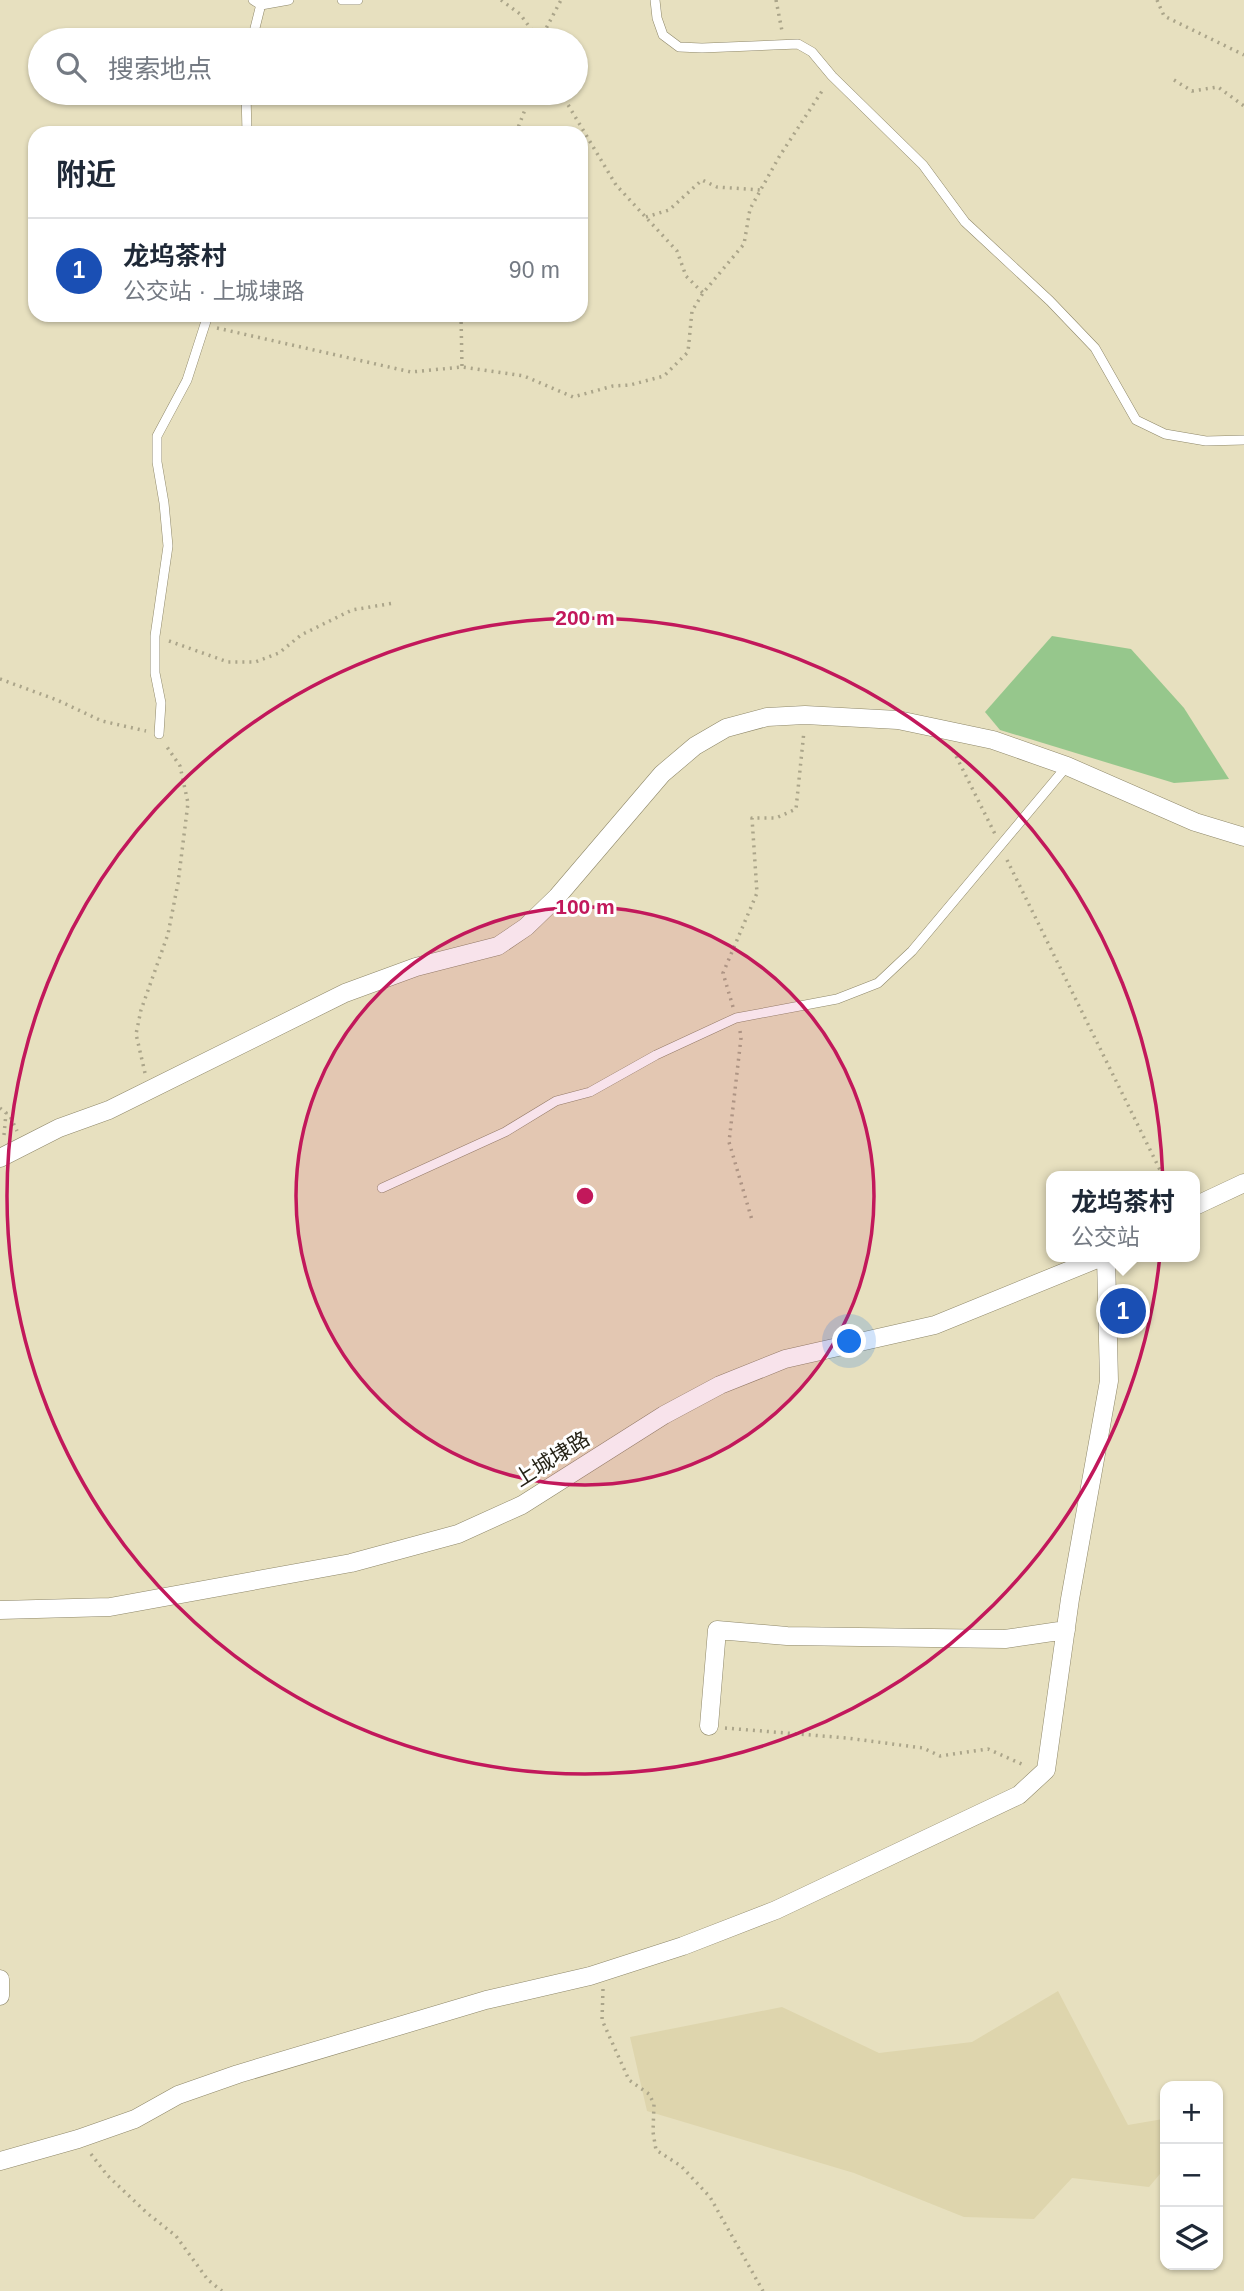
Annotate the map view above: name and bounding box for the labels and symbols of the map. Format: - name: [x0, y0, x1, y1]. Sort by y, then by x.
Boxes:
- text: 200 m: [555, 606, 615, 629]
- text: 100 m: [555, 895, 615, 918]
- centre of rings: [573, 1184, 597, 1208]
- pin: 1: [1100, 1285, 1146, 1337]
- your location: [832, 1324, 866, 1358]
- street label: 上城埭路: [510, 1427, 593, 1491]

